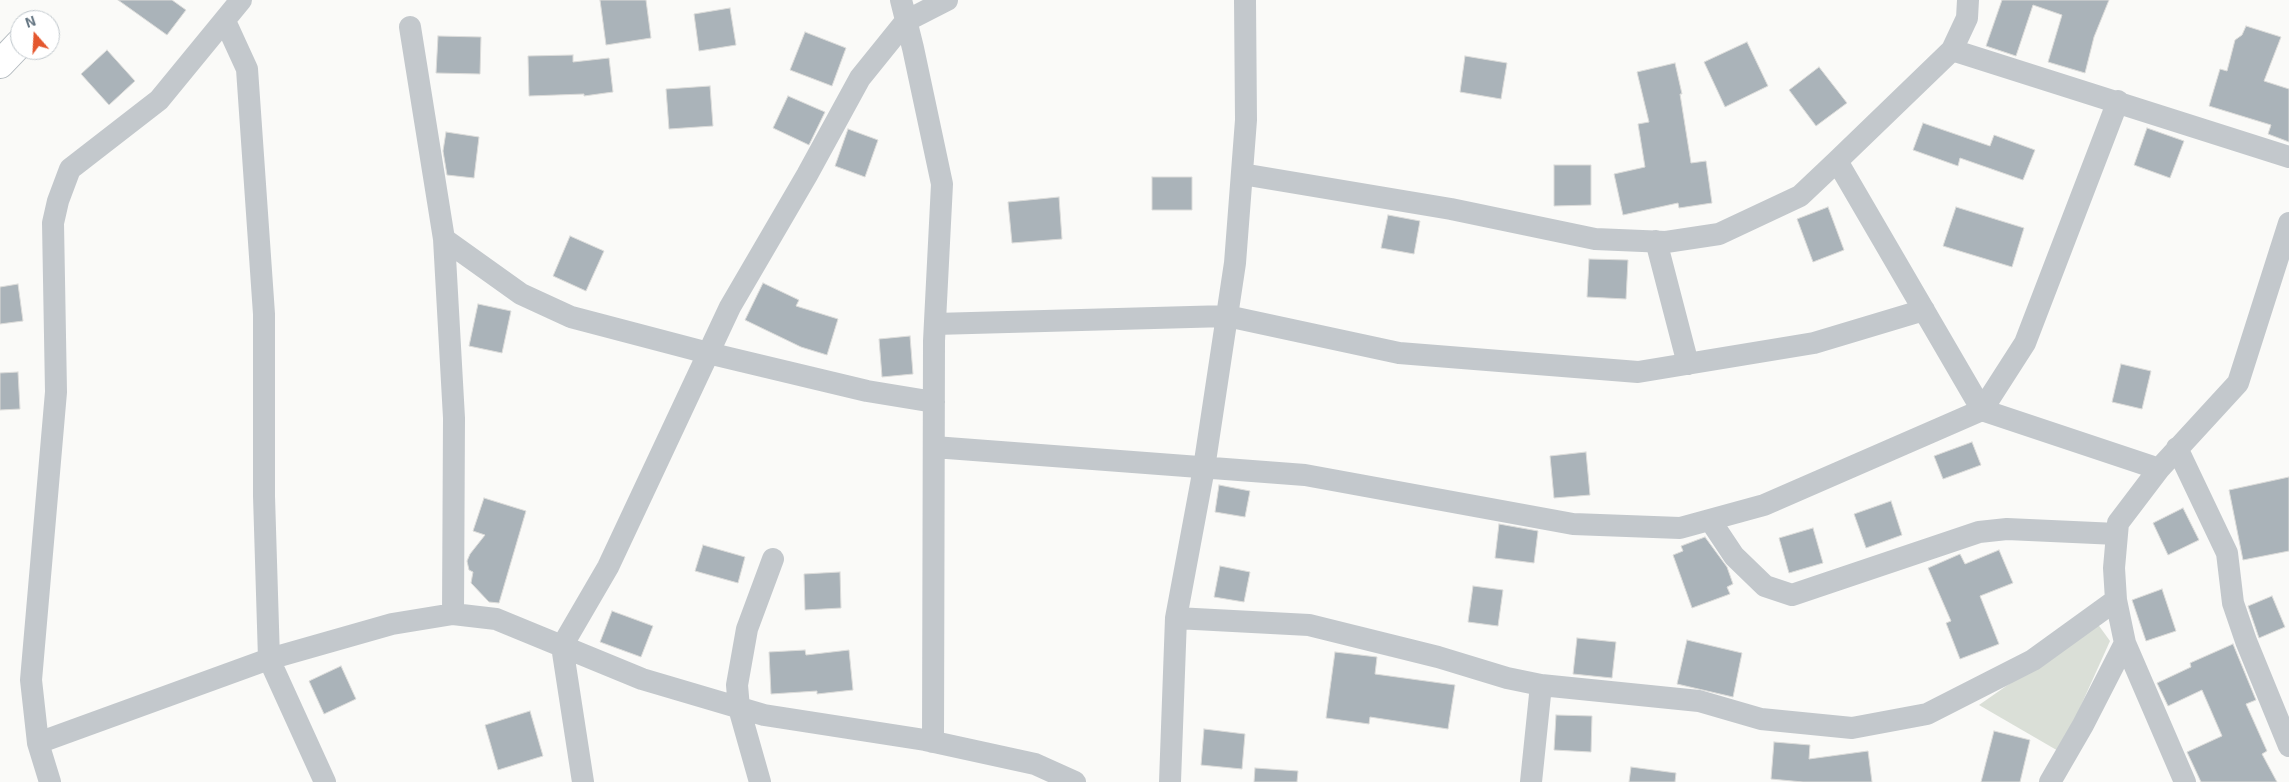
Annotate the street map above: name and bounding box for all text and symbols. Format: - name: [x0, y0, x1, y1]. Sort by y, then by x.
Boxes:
- north arrow: [10, 10, 60, 60]
- text: N: [23, 12, 38, 31]

